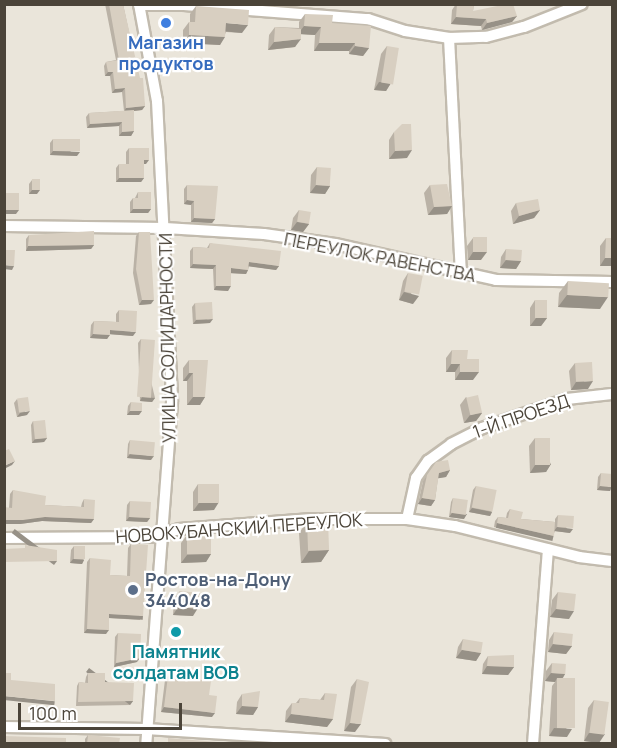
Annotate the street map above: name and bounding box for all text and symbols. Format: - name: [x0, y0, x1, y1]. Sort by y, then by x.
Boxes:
- marker: Магазин продуктов: [159, 16, 173, 30]
- place label: Магазин продуктов: [119, 32, 213, 74]
- street label: ПЕРЕУЛОК РАВЕНСТВА: [282, 228, 478, 286]
- street label: УЛИЦА СОЛИДАРНОСТИ: [154, 233, 180, 443]
- street label: 1-Й ПРОЕЗД: [470, 389, 572, 443]
- street label: НОВОКУБАНСКИЙ ПЕРЕУЛОК: [115, 509, 363, 547]
- place label: Ростов-на-Дону 344048: [145, 569, 291, 612]
- marker: Ростов-на-Дону 344048: [126, 583, 140, 597]
- marker: Памятник солдатам ВОВ: [169, 625, 183, 639]
- place label: Памятник солдатам ВОВ: [113, 641, 239, 684]
- scale bar: [21, 691, 184, 729]
- text: 100 m: [29, 701, 77, 725]

